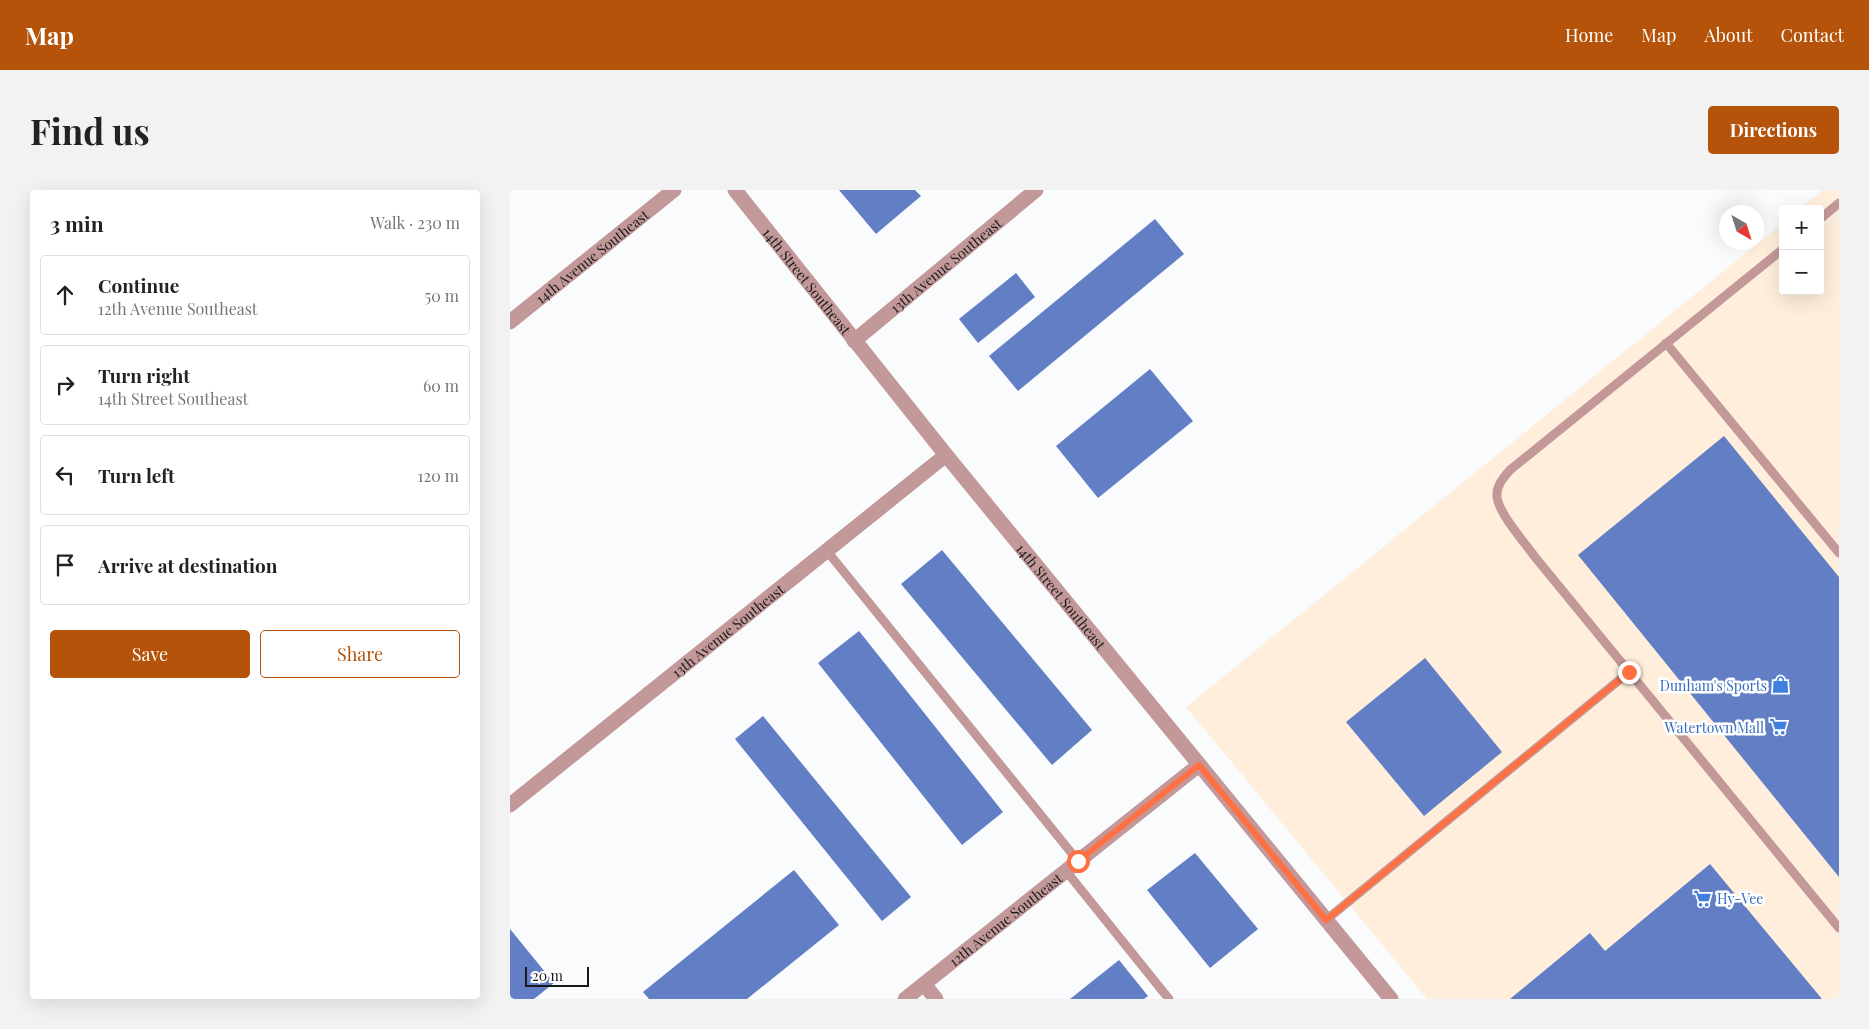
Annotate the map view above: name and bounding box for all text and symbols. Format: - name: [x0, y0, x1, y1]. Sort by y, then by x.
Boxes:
- text: Map: [25, 19, 74, 51]
- text: Home: [1565, 23, 1613, 47]
- text: Map: [1641, 23, 1676, 47]
- text: About: [1704, 23, 1753, 47]
- text: Contact: [1781, 23, 1844, 47]
- button: Directions: [1708, 106, 1839, 154]
- text: Find us: [30, 107, 150, 154]
- street label: 14th Avenue Southeast: [531, 204, 653, 307]
- north arrow: [1719, 205, 1764, 250]
- map controls: [1779, 205, 1824, 295]
- button: +: [1779, 205, 1824, 250]
- text: 3 min: [50, 209, 104, 237]
- text: Walk · 230 m: [370, 212, 460, 233]
- street label: 13th Avenue Southeast: [886, 213, 1006, 317]
- street label: 14th Street Southeast: [759, 223, 856, 339]
- button: −: [1779, 250, 1824, 295]
- text: Continue: [98, 272, 179, 298]
- icon: ahead: [51, 281, 79, 309]
- text: 50 m: [425, 285, 459, 306]
- text: 12th Avenue Southeast: [98, 298, 258, 319]
- text: Turn right: [98, 362, 190, 388]
- icon: right: [51, 371, 79, 399]
- text: 60 m: [423, 375, 459, 396]
- text: 14th Street Southeast: [98, 388, 248, 409]
- icon: left: [51, 461, 79, 489]
- text: Turn left: [98, 462, 175, 488]
- text: 120 m: [418, 465, 459, 486]
- street label: 14th Street Southeast: [1012, 539, 1111, 654]
- icon: arrive: [51, 551, 79, 579]
- text: Arrive at destination: [98, 552, 278, 578]
- street label: 13th Avenue Southeast: [667, 579, 789, 681]
- button: Save: [50, 630, 250, 678]
- button: Share: [260, 630, 460, 678]
- route end: [1618, 661, 1641, 684]
- shop icon: Dunham's Sports: [1771, 675, 1791, 695]
- place label: Dunham's Sports: [1660, 676, 1767, 695]
- supermarket icon: Watertown Mall: [1768, 717, 1788, 737]
- place label: Watertown Mall: [1664, 718, 1764, 737]
- route start: [1067, 850, 1090, 873]
- street label: 12th Avenue Southeast: [945, 868, 1067, 970]
- supermarket icon: Hy-Vee: [1693, 888, 1713, 908]
- place label: Hy-Vee: [1717, 889, 1763, 908]
- scale bar: [525, 964, 589, 987]
- text: 20 m: [532, 966, 563, 985]

